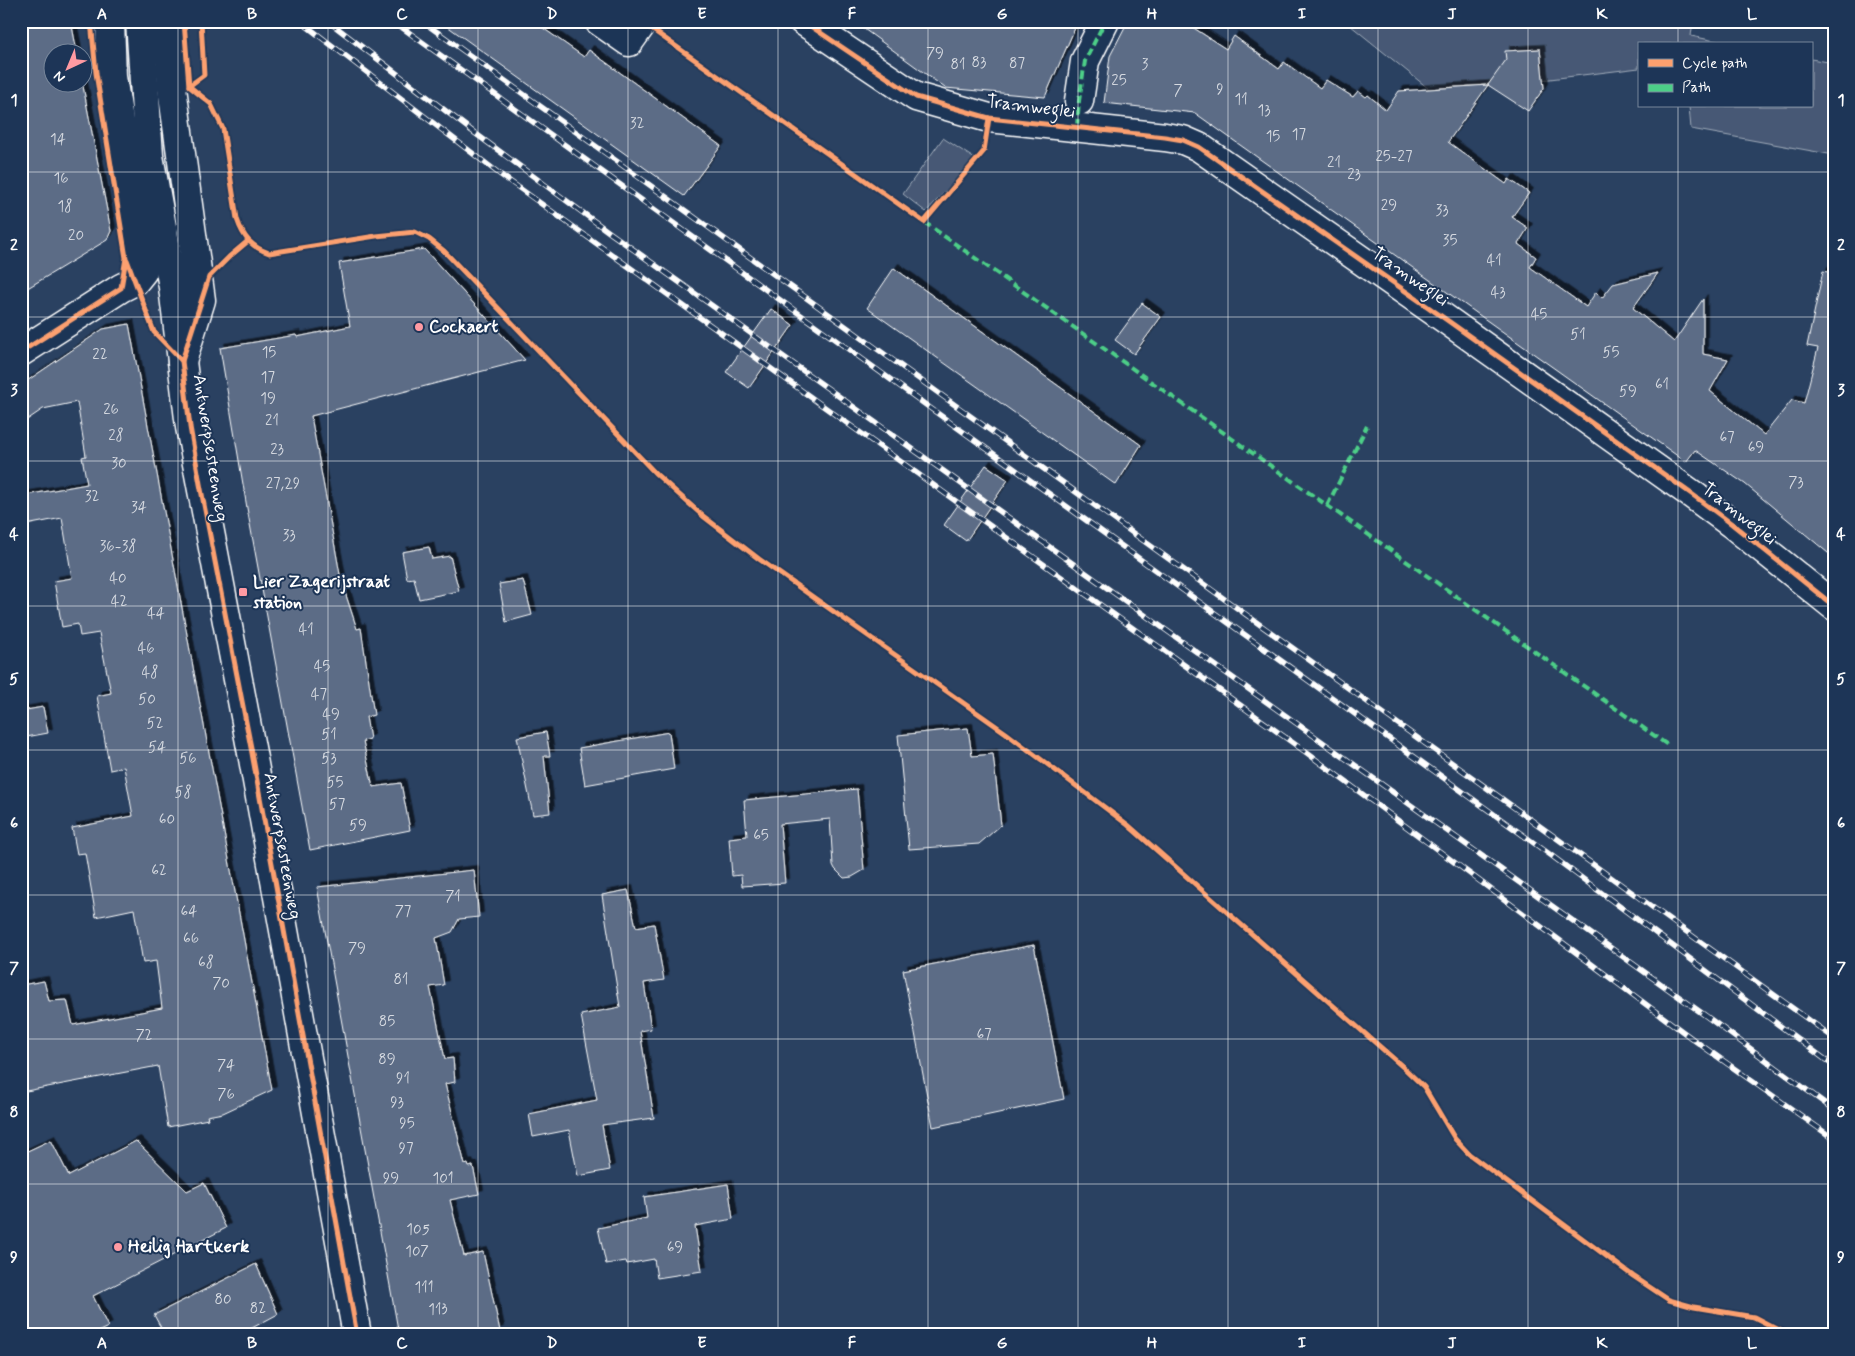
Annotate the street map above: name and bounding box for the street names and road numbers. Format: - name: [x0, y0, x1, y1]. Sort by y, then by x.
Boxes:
- street label: Tramweglei: [985, 90, 1077, 126]
- street label: Tramweglei: [1365, 242, 1453, 314]
- street label: Antwerpsesteenweg: [186, 373, 234, 524]
- street label: Tramweglei: [1695, 477, 1782, 553]
- street label: Antwerpsesteenweg: [256, 771, 307, 922]

